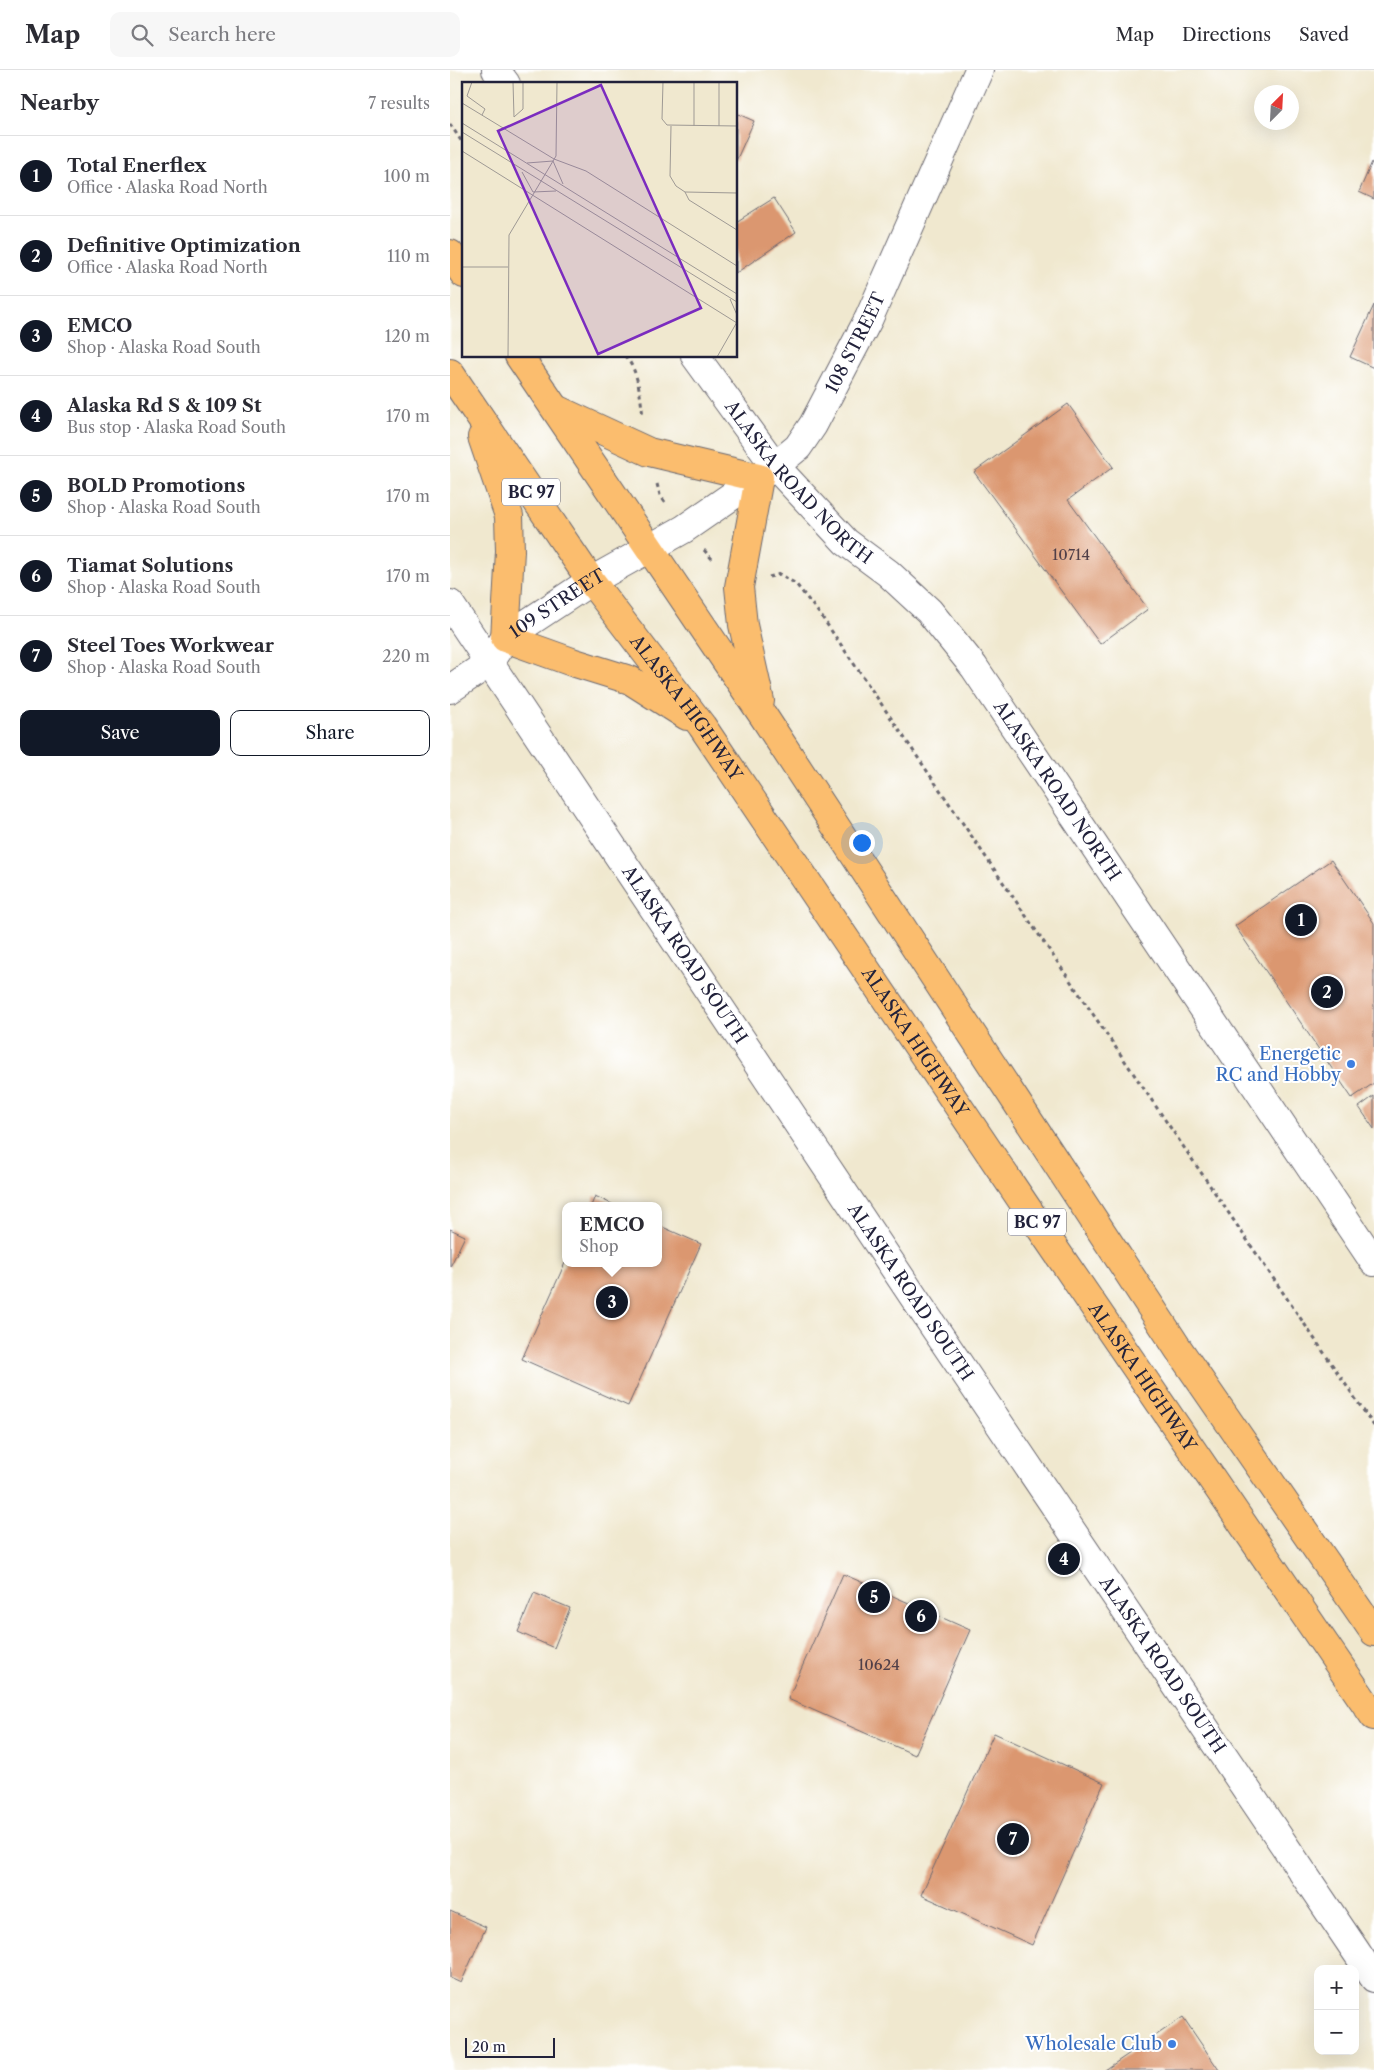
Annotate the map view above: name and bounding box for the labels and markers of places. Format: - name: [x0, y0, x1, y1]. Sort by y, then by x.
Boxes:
- pin: 1: [1285, 901, 1317, 939]
- pin: 2: [1311, 973, 1343, 1011]
- place label: Energetic RC and Hobby: [1215, 1043, 1342, 1086]
- marker: Energetic RC and Hobby: [1345, 1058, 1357, 1070]
- pin: 3: [596, 1283, 628, 1321]
- pin: 4: [1048, 1540, 1080, 1578]
- pin: 5: [858, 1578, 890, 1616]
- pin: 6: [905, 1597, 937, 1635]
- pin: 7: [997, 1820, 1029, 1858]
- place label: Wholesale Club: [1024, 2033, 1162, 2055]
- marker: Wholesale Club: [1166, 2038, 1178, 2050]

